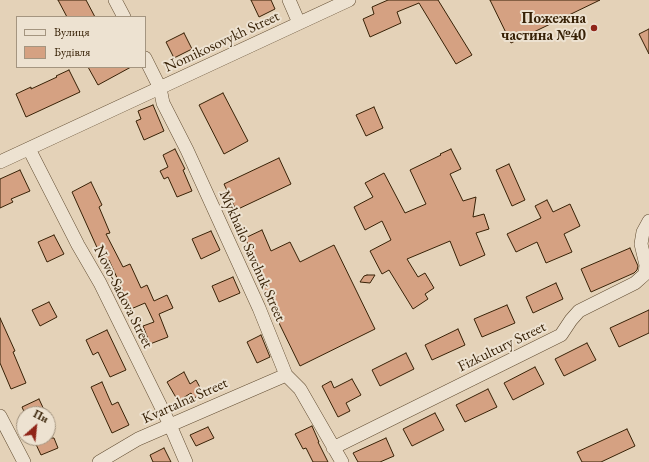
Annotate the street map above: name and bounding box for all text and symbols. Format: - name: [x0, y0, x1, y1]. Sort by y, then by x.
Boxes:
- street label: Nomikosovykh Street: [162, 7, 282, 77]
- place label: Пожежна частина №40: [501, 10, 586, 45]
- legend: [16, 16, 146, 68]
- marker: Пожежна частина №40: [589, 23, 599, 33]
- text: Вулиця: [54, 24, 90, 40]
- text: Будівля: [54, 44, 90, 60]
- street label: Mykhailo Savchuk Street: [215, 188, 289, 324]
- street label: Novo-Sadova Street: [89, 243, 157, 351]
- street label: Fizkultury Street: [455, 318, 549, 376]
- street label: Kvartalna Street: [139, 374, 231, 428]
- north arrow: [16, 406, 56, 446]
- text: Пн: [31, 407, 51, 426]

